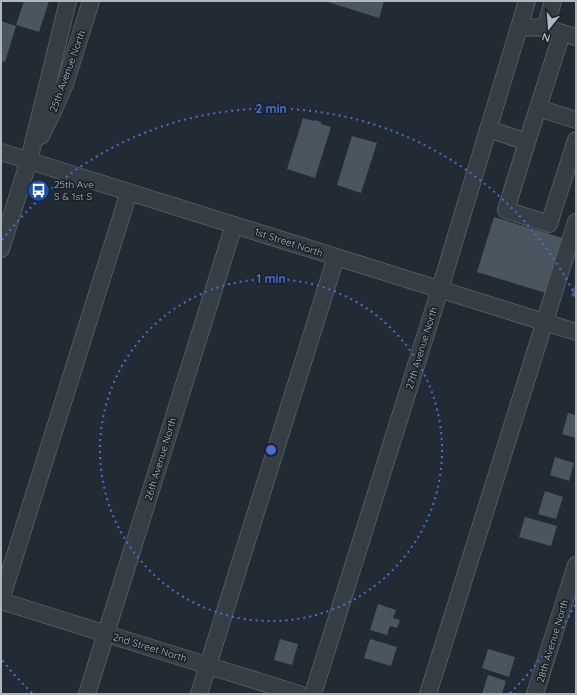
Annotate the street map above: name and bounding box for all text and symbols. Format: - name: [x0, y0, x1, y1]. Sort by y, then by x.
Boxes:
- north arrow: [529, 8, 569, 48]
- street label: 25th Avenue North: [47, 29, 88, 114]
- text: N: [540, 30, 552, 45]
- text: 2 min: [255, 101, 287, 116]
- bus stop icon: 25th Ave S & 1st S: [25, 177, 51, 203]
- place label: 25th Ave S & 1st S: [54, 178, 94, 203]
- street label: 1st Street North: [253, 225, 325, 260]
- text: 1 min: [256, 271, 286, 286]
- street label: 27th Avenue North: [403, 305, 440, 391]
- street label: 26th Avenue North: [142, 416, 179, 502]
- centre of rings: [264, 443, 278, 457]
- street label: 28th Avenue North: [534, 598, 571, 684]
- street label: 2nd Street North: [111, 630, 188, 665]

